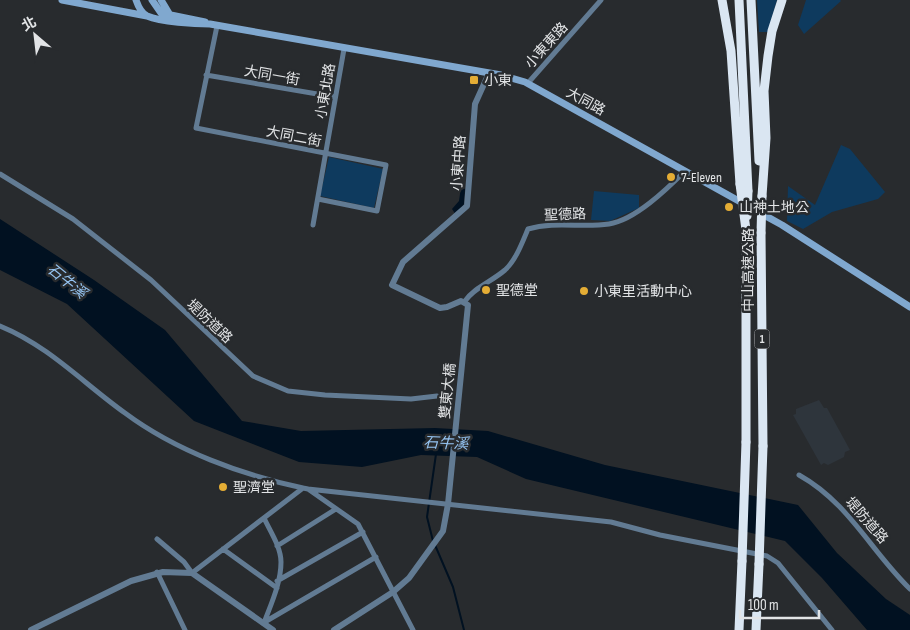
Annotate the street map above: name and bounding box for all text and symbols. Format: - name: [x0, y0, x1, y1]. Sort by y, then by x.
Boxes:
- north arrow: [10, 10, 60, 60]
- text: 北: [19, 13, 39, 35]
- street label: 小東東路: [521, 19, 571, 72]
- street label: 大同一街: [243, 62, 301, 89]
- street label: 小東北路: [312, 62, 339, 120]
- place label: 小東: [484, 72, 512, 89]
- marker: 小東: [468, 74, 480, 86]
- street label: 大同路: [563, 84, 608, 119]
- street label: 大同二街: [265, 123, 323, 150]
- street label: 小東中路: [448, 135, 469, 192]
- place label: 7-Eleven: [681, 169, 722, 186]
- marker: 7-Eleven: [665, 171, 677, 183]
- place label: 山神土地公: [739, 199, 809, 216]
- marker: 山神土地公: [723, 201, 735, 213]
- street label: 聖德路: [544, 205, 586, 224]
- street label: 中山高速公路: [740, 228, 757, 312]
- water label: 石牛溪: [43, 260, 92, 304]
- place label: 聖德堂: [496, 282, 538, 299]
- place label: 小東里活動中心: [594, 283, 692, 300]
- marker: 聖德堂: [480, 284, 492, 296]
- marker: 小東里活動中心: [578, 285, 590, 297]
- street label: 堤防道路: [183, 296, 236, 347]
- road number: 1: [754, 329, 770, 348]
- street label: 雙東大橋: [436, 362, 459, 420]
- water label: 石牛溪: [423, 433, 471, 454]
- place label: 聖濟堂: [233, 479, 275, 496]
- marker: 聖濟堂: [217, 481, 229, 493]
- street label: 堤防道路: [842, 494, 891, 547]
- scale bar: [740, 588, 819, 620]
- text: 100 m: [748, 596, 779, 615]

